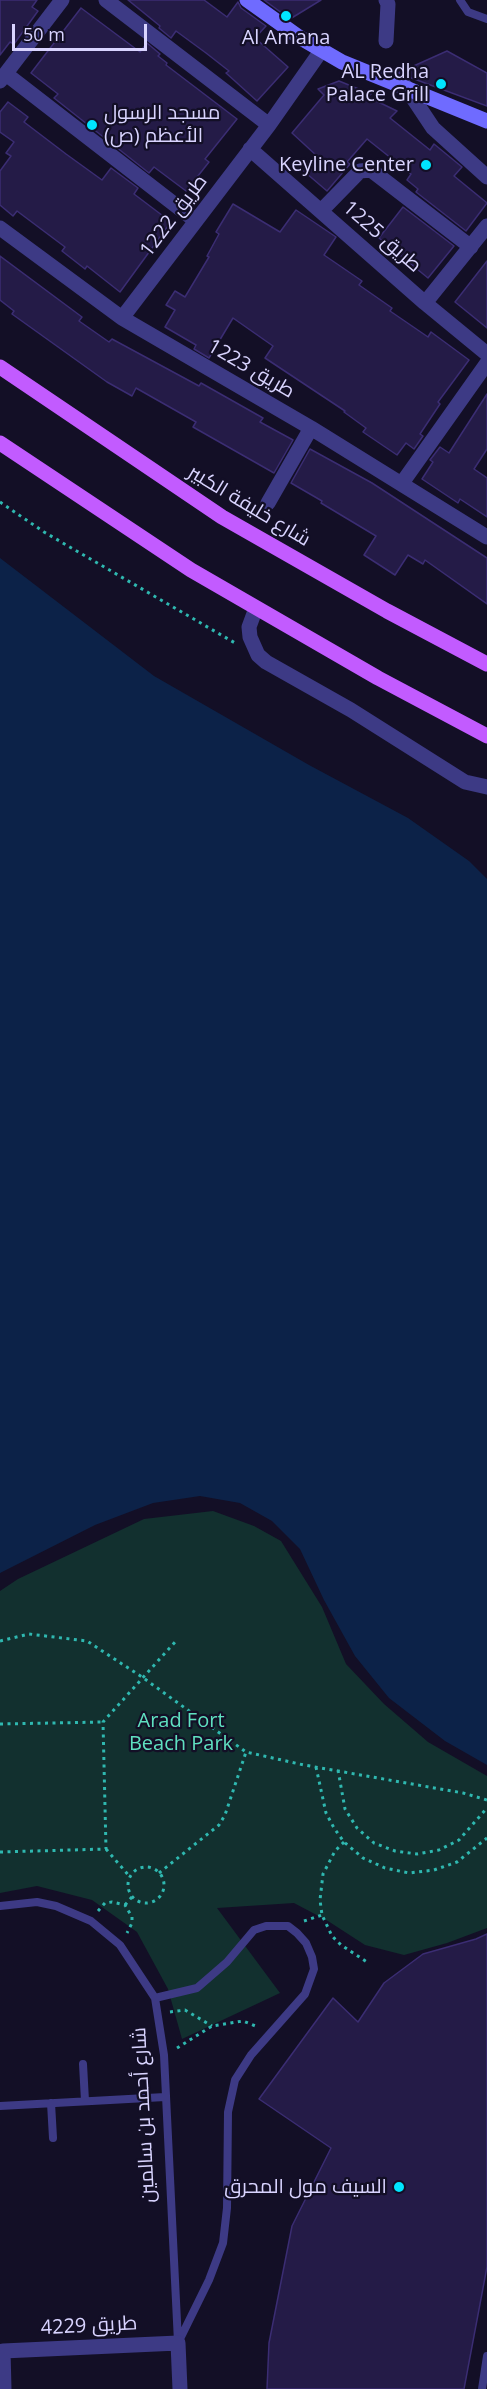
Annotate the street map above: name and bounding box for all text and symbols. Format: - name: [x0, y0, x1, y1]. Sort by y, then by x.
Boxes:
- marker: Al Amana: [279, 9, 293, 23]
- scale bar: [15, 12, 150, 50]
- text: 50 m: [23, 22, 65, 46]
- place label: Al Amana: [242, 26, 330, 50]
- place label: AL Redha Palace Grill: [326, 60, 429, 107]
- marker: AL Redha Palace Grill: [434, 77, 448, 91]
- place label: مسجد الرسول الأعظم (ص): [104, 101, 220, 148]
- marker: مسجد الرسول الأعظم (ص): [85, 118, 99, 132]
- place label: Keyline Center: [279, 153, 414, 177]
- marker: Keyline Center: [419, 158, 433, 172]
- street label: طريق 1222: [135, 170, 213, 262]
- street label: طريق 1225: [338, 196, 426, 278]
- street label: طريق 1223: [203, 334, 299, 404]
- street label: شارع خليفة الكبير: [184, 460, 314, 552]
- park label: Arad Fort Beach Park: [129, 1709, 233, 1756]
- street label: شارع أحمد بن سالمين: [127, 2027, 161, 2203]
- place label: السيف مول المحرق: [224, 2175, 387, 2199]
- marker: السيف مول المحرق: [392, 2180, 406, 2194]
- street label: طريق 4229: [40, 2311, 138, 2341]

